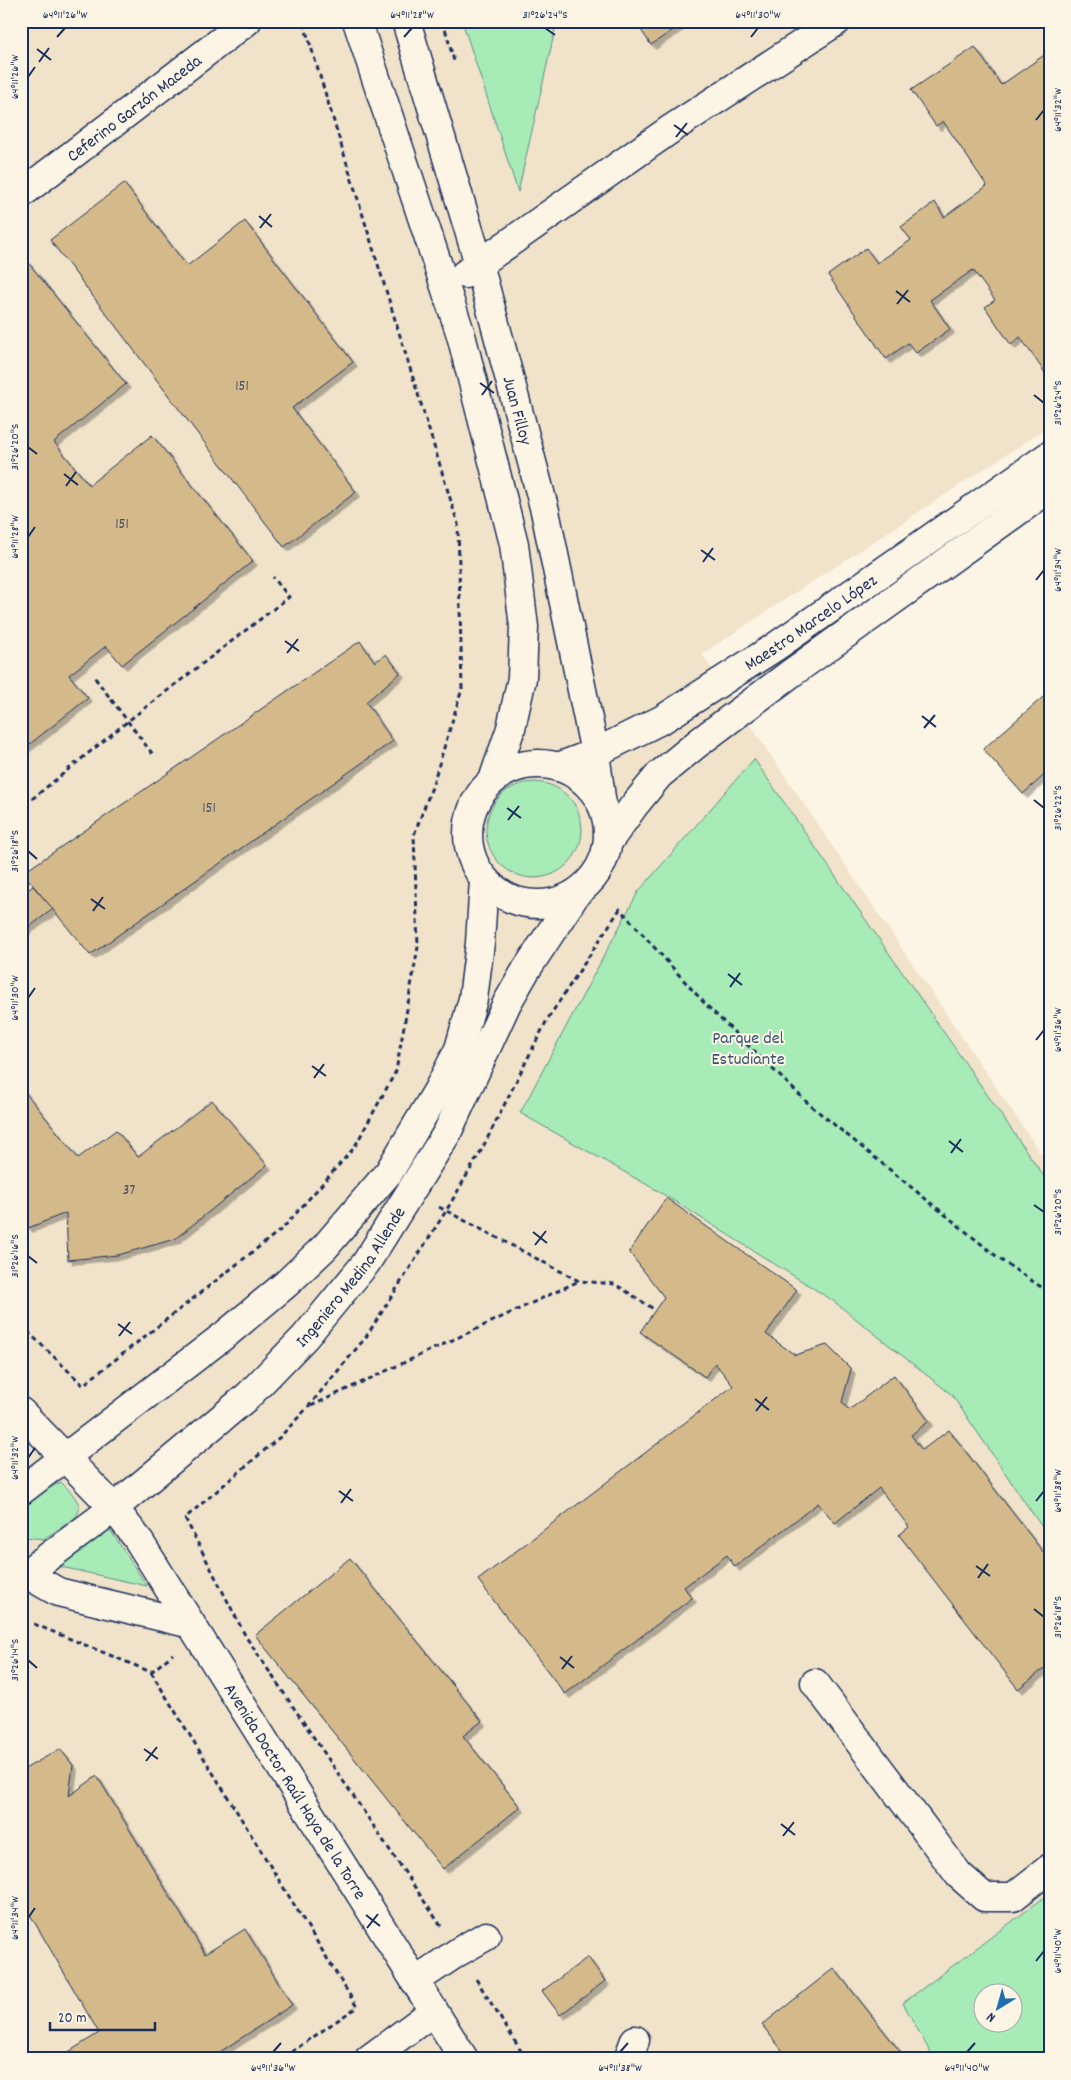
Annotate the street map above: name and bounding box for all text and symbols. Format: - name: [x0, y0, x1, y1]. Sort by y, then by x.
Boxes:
- text: 64°11'26"W: [43, 7, 87, 24]
- text: 64°11'28"W: [390, 7, 434, 24]
- text: 31°26'24"S: [522, 7, 568, 24]
- text: 64°11'30"W: [735, 7, 781, 24]
- street label: Ceferino Garzón Maceda: [62, 50, 208, 169]
- text: 64°11'26"W: [7, 55, 24, 99]
- text: 64°11'32"W: [1050, 88, 1067, 132]
- street label: Juan Filloy: [494, 374, 537, 449]
- house number: 151: [235, 376, 249, 398]
- text: 31°26'24"S: [1050, 380, 1067, 426]
- text: 31°26'20"S: [7, 424, 24, 470]
- house number: 151: [115, 514, 129, 536]
- text: 64°11'28"W: [7, 515, 24, 559]
- text: 64°11'34"W: [1050, 548, 1067, 592]
- street label: Maestro Marcelo López: [740, 569, 883, 678]
- text: 31°26'22"S: [1050, 785, 1067, 831]
- house number: 151: [202, 798, 216, 820]
- text: 31°26'18"S: [7, 830, 24, 872]
- text: 64°11'30"W: [7, 975, 24, 1021]
- text: 64°11'36"W: [1050, 1008, 1067, 1052]
- park label: Parque del Estudiante: [711, 1027, 785, 1073]
- house number: 37: [123, 1180, 135, 1202]
- text: 31°26'20"S: [1050, 1189, 1067, 1235]
- street label: Ingeniero Medina Allende: [291, 1203, 413, 1354]
- text: 31°26'16"S: [7, 1234, 24, 1278]
- text: 64°11'32"W: [7, 1436, 24, 1480]
- text: 64°11'38"W: [1050, 1469, 1067, 1513]
- text: 31°26'18"S: [1050, 1596, 1067, 1638]
- text: 31°26'14"S: [7, 1639, 24, 1681]
- street label: Avenida Doctor Raúl Haya de la Torre: [216, 1679, 371, 1905]
- text: 64°11'34"W: [7, 1896, 24, 1940]
- text: 64°11'40"W: [1050, 1928, 1067, 1974]
- north arrow: [974, 1982, 1024, 2032]
- scale bar: [50, 2000, 155, 2032]
- text: N: [983, 2007, 1000, 2027]
- text: 20 m: [58, 2008, 86, 2030]
- text: 64°11'36"W: [251, 2060, 295, 2077]
- text: 64°11'38"W: [598, 2060, 642, 2077]
- text: 64°11'40"W: [944, 2060, 990, 2077]

